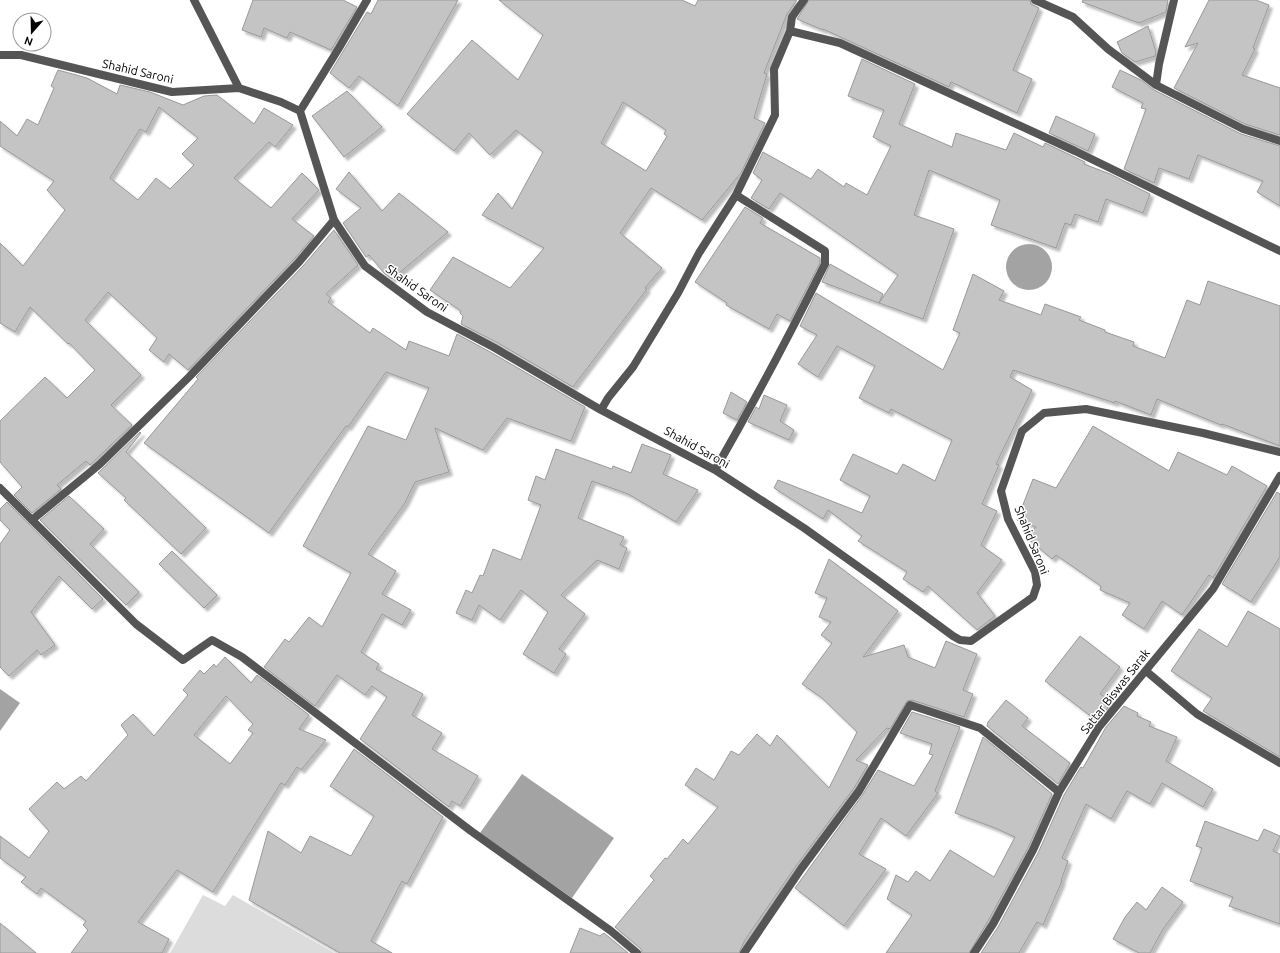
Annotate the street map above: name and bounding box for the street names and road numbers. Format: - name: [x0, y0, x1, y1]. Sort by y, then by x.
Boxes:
- street label: Shahid Saroni: [101, 56, 175, 86]
- street label: Shahid Saroni: [384, 262, 451, 314]
- street label: Shahid Saroni: [662, 424, 732, 470]
- street label: Shahid Saroni: [1012, 504, 1052, 576]
- street label: Sattar Biswas Sarak: [1078, 646, 1152, 736]

